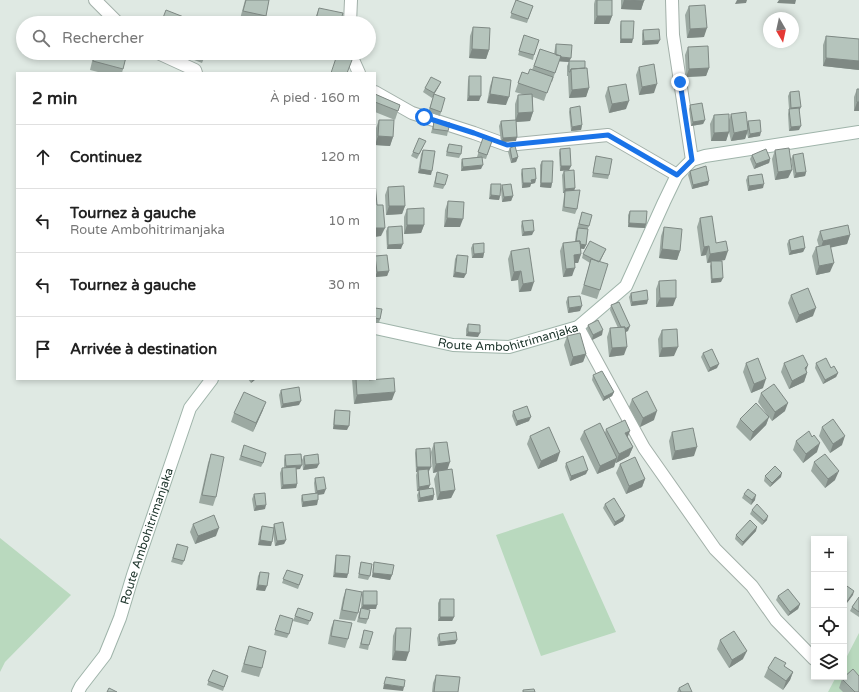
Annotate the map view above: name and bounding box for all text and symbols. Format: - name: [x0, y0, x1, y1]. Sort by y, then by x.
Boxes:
- north arrow: [763, 12, 799, 48]
- search box: [16, 16, 376, 60]
- icon: search: [30, 27, 52, 49]
- text: Rechercher: [62, 29, 144, 47]
- route end: [671, 73, 689, 91]
- text: 2 min: [32, 88, 77, 109]
- text: À pied · 160 m: [270, 90, 360, 106]
- route start: [415, 108, 433, 126]
- icon: ahead: [32, 146, 54, 168]
- text: Continuez: [70, 148, 142, 166]
- text: 120 m: [320, 149, 360, 165]
- text: Tournez à gauche: [70, 204, 196, 222]
- icon: left: [32, 210, 54, 232]
- text: 10 m: [328, 213, 360, 229]
- text: Route Ambohitrimanjaka: [70, 222, 225, 238]
- icon: left: [32, 274, 54, 296]
- text: Tournez à gauche: [70, 276, 196, 294]
- text: 30 m: [328, 277, 360, 293]
- street label: Route Ambohitrimanjaka: [437, 320, 580, 354]
- icon: arrive: [32, 338, 54, 360]
- text: Arrivée à destination: [70, 340, 217, 358]
- street label: Route Ambohitrimanjaka: [118, 466, 176, 606]
- map controls: [811, 536, 847, 680]
- button: +: [811, 536, 847, 572]
- button: −: [811, 572, 847, 608]
- button: locate: [811, 608, 847, 644]
- button: layers: [811, 644, 847, 680]

